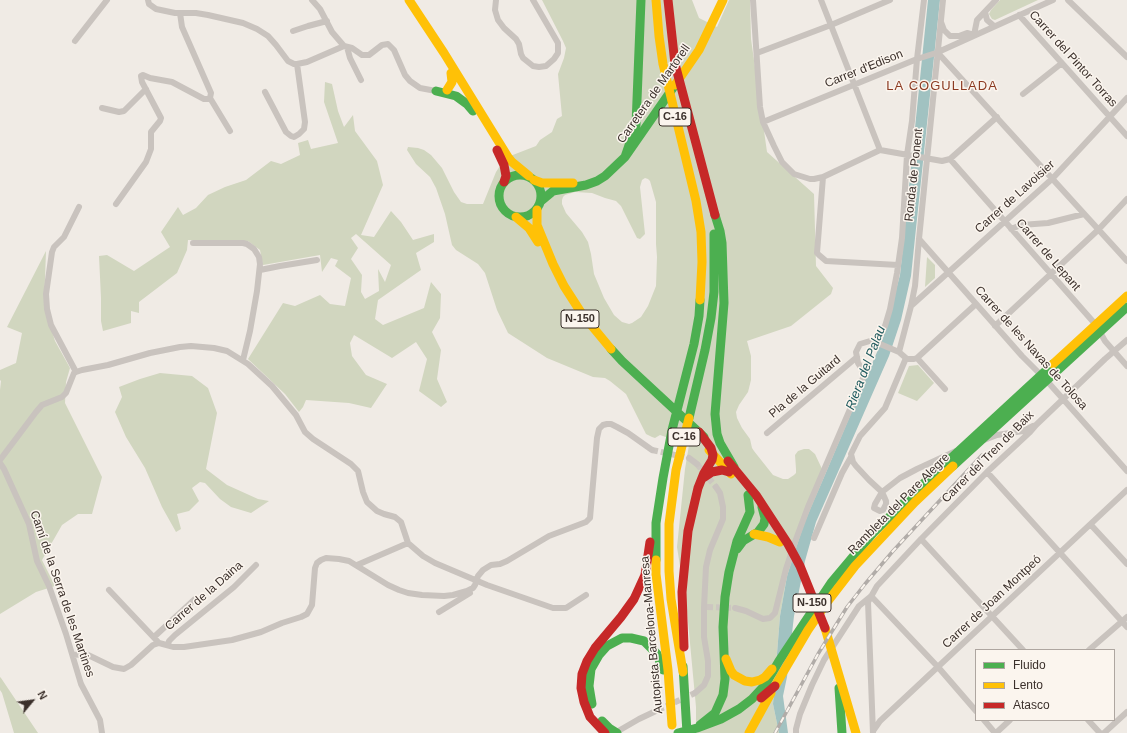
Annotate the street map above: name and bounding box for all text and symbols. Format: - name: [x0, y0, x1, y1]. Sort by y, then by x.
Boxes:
- street label: Carrer del Pintor Torras: [1026, 8, 1120, 110]
- street label: Carretera de Martorell: [614, 42, 694, 146]
- street label: Carrer d'Edison: [823, 47, 905, 91]
- district label: LA COGULLADA: [886, 78, 998, 94]
- road number: C-16: [659, 108, 691, 126]
- street label: Ronda de Ponent: [902, 128, 926, 222]
- street label: Carrer de Lavoisier: [972, 158, 1058, 236]
- street label: Carrer de Lepant: [1013, 216, 1083, 294]
- street label: Carrer de les Navas de Tolosa: [972, 283, 1090, 413]
- road number: N-150: [561, 310, 599, 328]
- water label: Riera del Palau: [843, 324, 889, 412]
- street label: Pla de la Guitard: [766, 353, 844, 421]
- street label: Carrer del Tren de Baix: [939, 408, 1037, 506]
- road number: C-16: [668, 428, 700, 446]
- street label: Rambleta del Pare Alegre: [845, 450, 953, 558]
- street label: Camí de la Serra de les Martines: [27, 509, 97, 679]
- street label: Carrer de Joan Montpeó: [940, 552, 1044, 652]
- street label: Autopista Barcelona-Manresa: [638, 556, 666, 714]
- street label: Carrer de la Daina: [162, 558, 246, 634]
- road number: N-150: [793, 594, 831, 612]
- legend: [975, 649, 1115, 721]
- text: Fluido: [1013, 658, 1046, 672]
- text: Lento: [1013, 678, 1043, 692]
- north arrow: [12, 681, 52, 721]
- text: N: [35, 689, 50, 702]
- text: Atasco: [1013, 698, 1050, 712]

